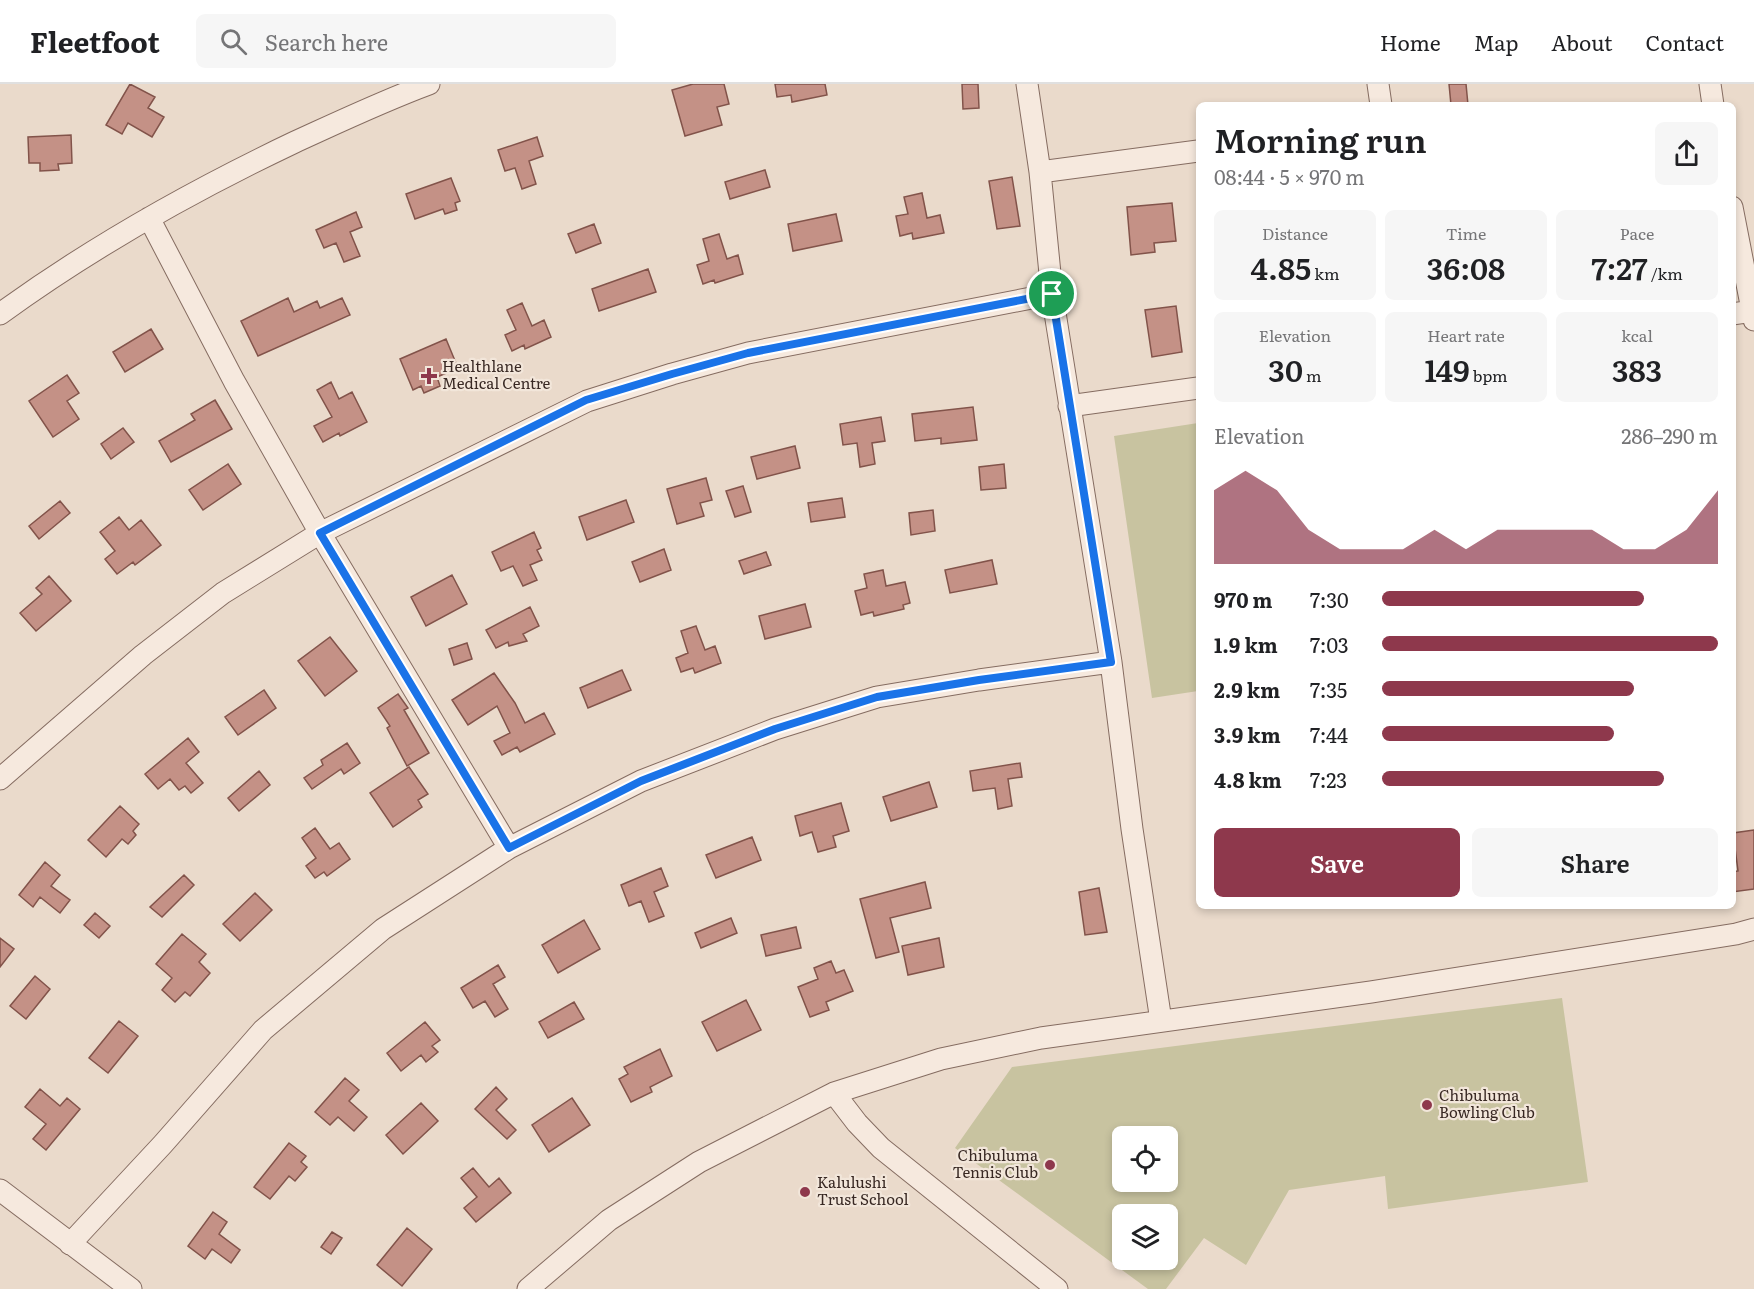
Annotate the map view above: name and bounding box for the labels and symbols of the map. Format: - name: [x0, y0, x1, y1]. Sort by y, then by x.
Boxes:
- pin: [1026, 268, 1077, 319]
- place label: Healthlane Medical Centre: [442, 354, 551, 394]
- marker: Healthlane Medical Centre: [420, 367, 438, 385]
- place label: Chibuluma Bowling Club: [1439, 1083, 1535, 1123]
- marker: Chibuluma Bowling Club: [1420, 1098, 1434, 1112]
- place label: Chibuluma Tennis Club: [952, 1143, 1039, 1183]
- marker: Chibuluma Tennis Club: [1043, 1158, 1057, 1172]
- place label: Kalulushi Trust School: [817, 1170, 909, 1210]
- marker: Kalulushi Trust School: [798, 1185, 812, 1199]

